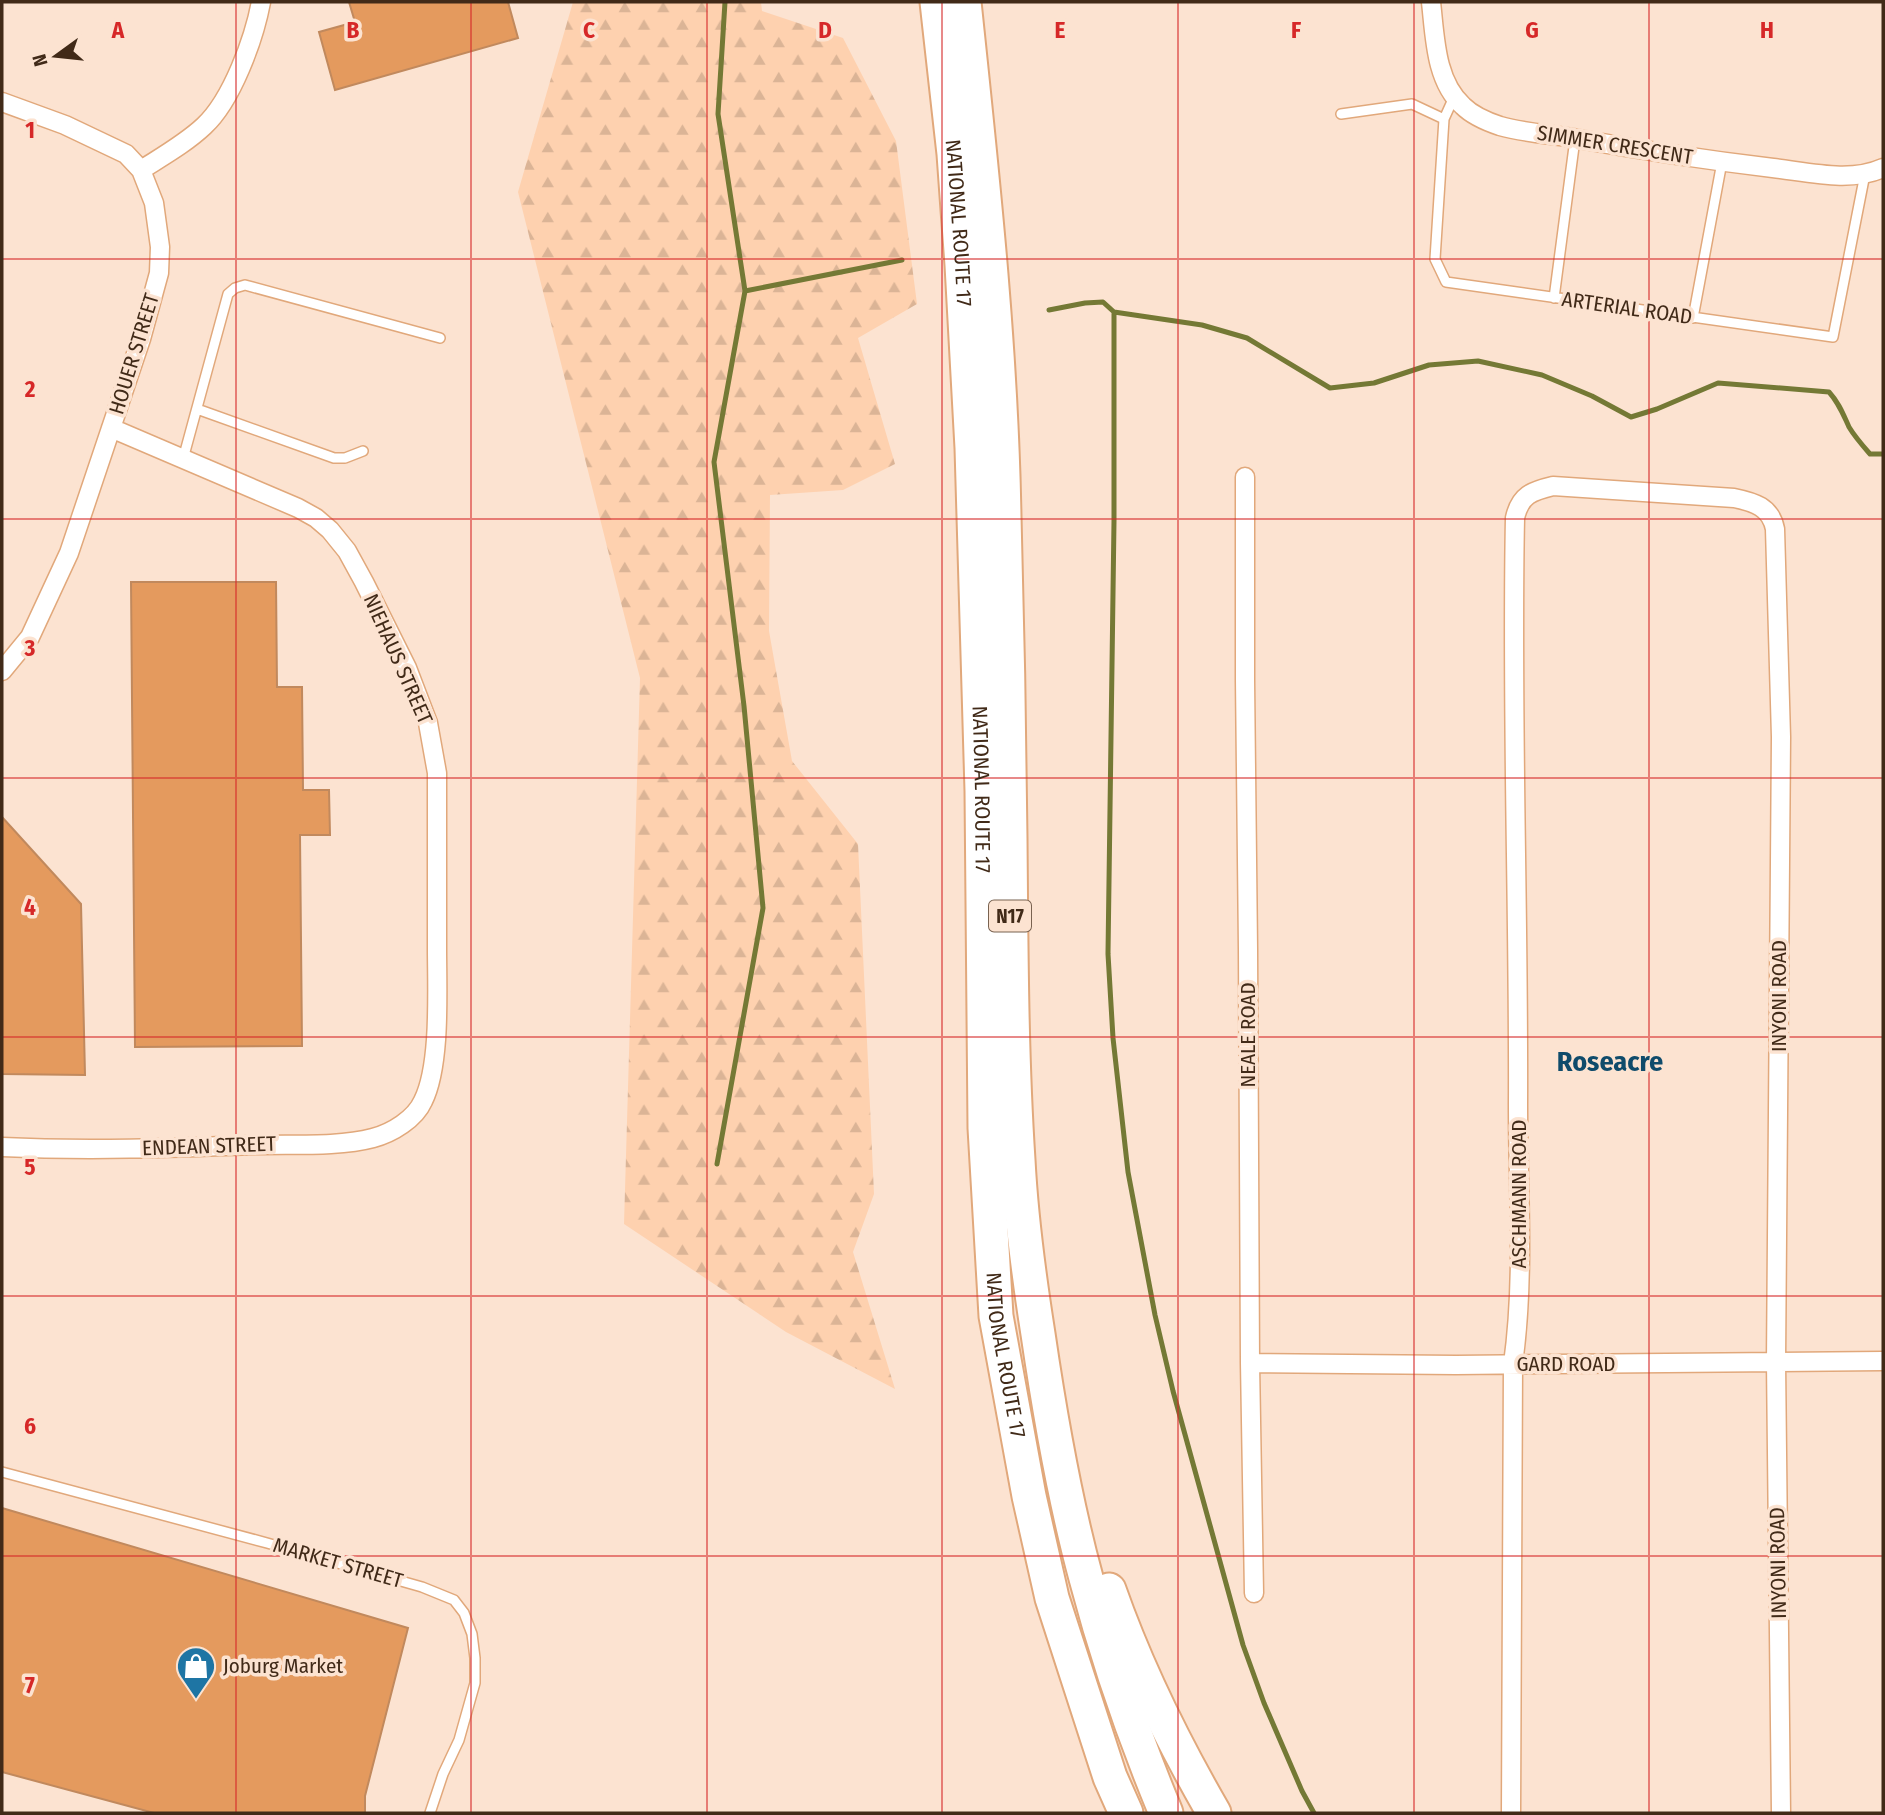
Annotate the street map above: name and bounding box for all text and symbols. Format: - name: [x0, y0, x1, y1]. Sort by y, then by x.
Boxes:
- text: A: [111, 16, 125, 44]
- text: B: [347, 16, 360, 44]
- text: C: [583, 16, 595, 44]
- text: D: [818, 16, 832, 44]
- text: E: [1055, 16, 1066, 44]
- text: F: [1291, 16, 1301, 44]
- text: G: [1525, 16, 1539, 44]
- text: H: [1760, 16, 1774, 44]
- north arrow: [21, 21, 91, 91]
- text: N: [27, 52, 53, 69]
- text: 1: [25, 116, 35, 144]
- street label: SIMMER CRESCENT: [1535, 120, 1695, 170]
- street label: NATIONAL ROUTE 17: [939, 138, 977, 307]
- street label: ARTERIAL ROAD: [1560, 286, 1694, 330]
- street label: HOUER STREET: [103, 290, 165, 418]
- text: 2: [24, 375, 36, 403]
- street label: NIEHAUS STREET: [358, 590, 438, 728]
- text: 3: [24, 634, 36, 662]
- street label: NATIONAL ROUTE 17: [967, 705, 996, 873]
- text: 4: [24, 893, 36, 921]
- road number: N17: [989, 900, 1031, 932]
- street label: INYONI ROAD: [1766, 940, 1792, 1052]
- street label: NEALE ROAD: [1235, 982, 1261, 1088]
- district label: Roseacre: [1557, 1045, 1663, 1078]
- street label: ASCHMANN ROAD: [1506, 1120, 1532, 1268]
- street label: ENDEAN STREET: [142, 1131, 277, 1161]
- text: 5: [24, 1153, 36, 1181]
- street label: NATIONAL ROUTE 17: [980, 1272, 1031, 1440]
- street label: GARD ROAD: [1516, 1351, 1616, 1377]
- text: 6: [24, 1412, 36, 1440]
- street label: INYONI ROAD: [1764, 1507, 1792, 1619]
- street label: MARKET STREET: [270, 1532, 406, 1594]
- shop icon: Joburg Market: [175, 1645, 217, 1700]
- place label: Joburg Market: [223, 1653, 343, 1679]
- text: 7: [25, 1671, 35, 1699]

